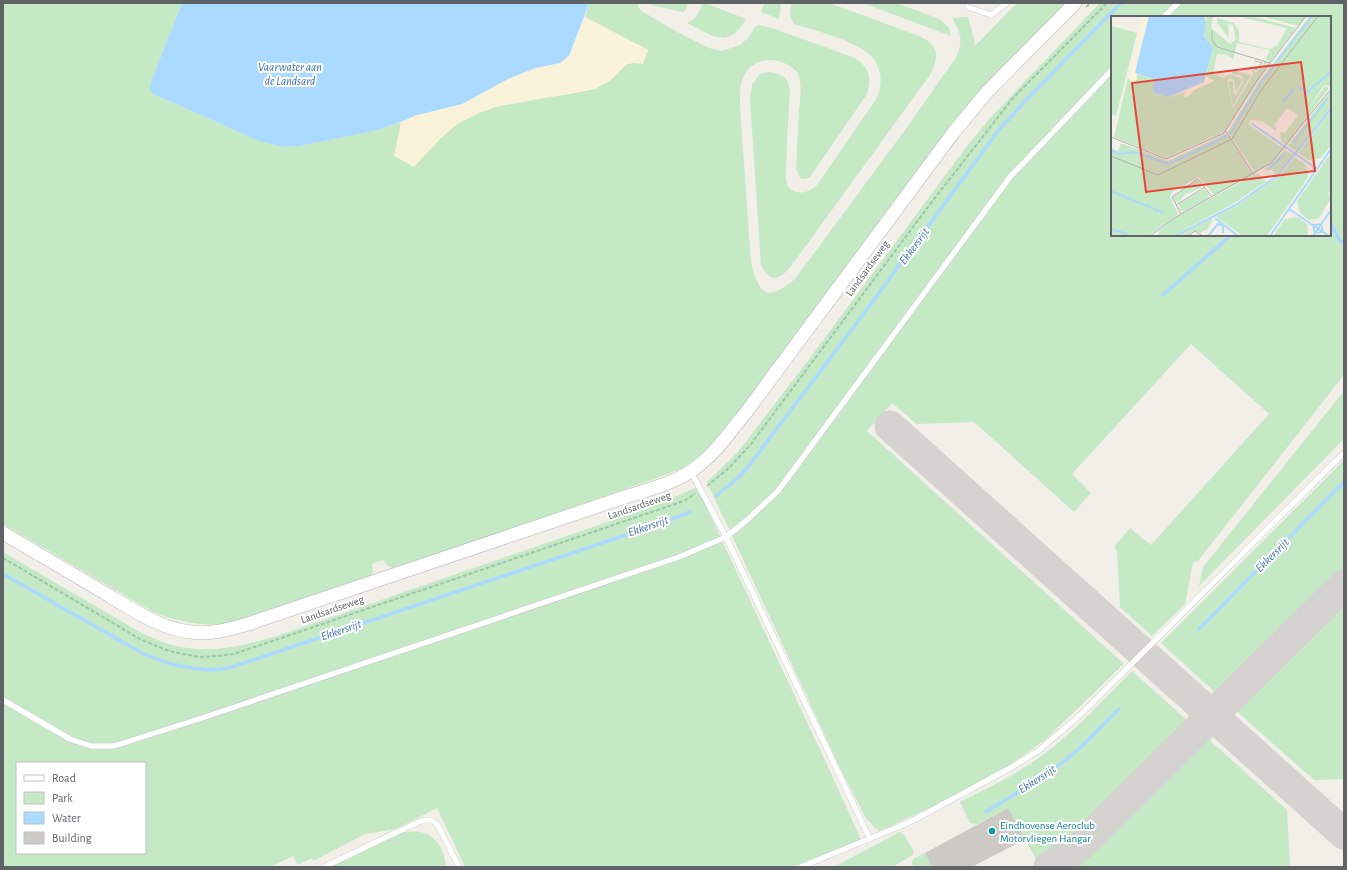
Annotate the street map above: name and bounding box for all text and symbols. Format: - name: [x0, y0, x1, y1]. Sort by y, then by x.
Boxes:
- inset map: [1111, 16, 1331, 236]
- water label: Vaarwater aan de Landsard: [258, 61, 322, 87]
- water label: Ekkersrijt: [897, 226, 932, 267]
- street label: Landsardseweg: [844, 238, 892, 298]
- street label: Landsardseweg: [606, 489, 673, 521]
- water label: Ekkersrijt: [626, 513, 670, 539]
- water label: Ekkersrijt: [1253, 536, 1292, 575]
- street label: Landsardseweg: [299, 593, 366, 625]
- water label: Ekkersrijt: [319, 617, 363, 643]
- legend: [16, 762, 146, 854]
- water label: Ekkersrijt: [1016, 763, 1058, 796]
- text: Road: [52, 772, 76, 784]
- text: Park: [52, 792, 73, 804]
- text: Water: [52, 812, 81, 824]
- place label: Eindhovense Aeroclub Motorvliegen Hangar: [1000, 820, 1095, 844]
- marker: Eindhovense Aeroclub Motorvliegen Hangar: [987, 826, 997, 836]
- text: Building: [52, 832, 92, 844]

